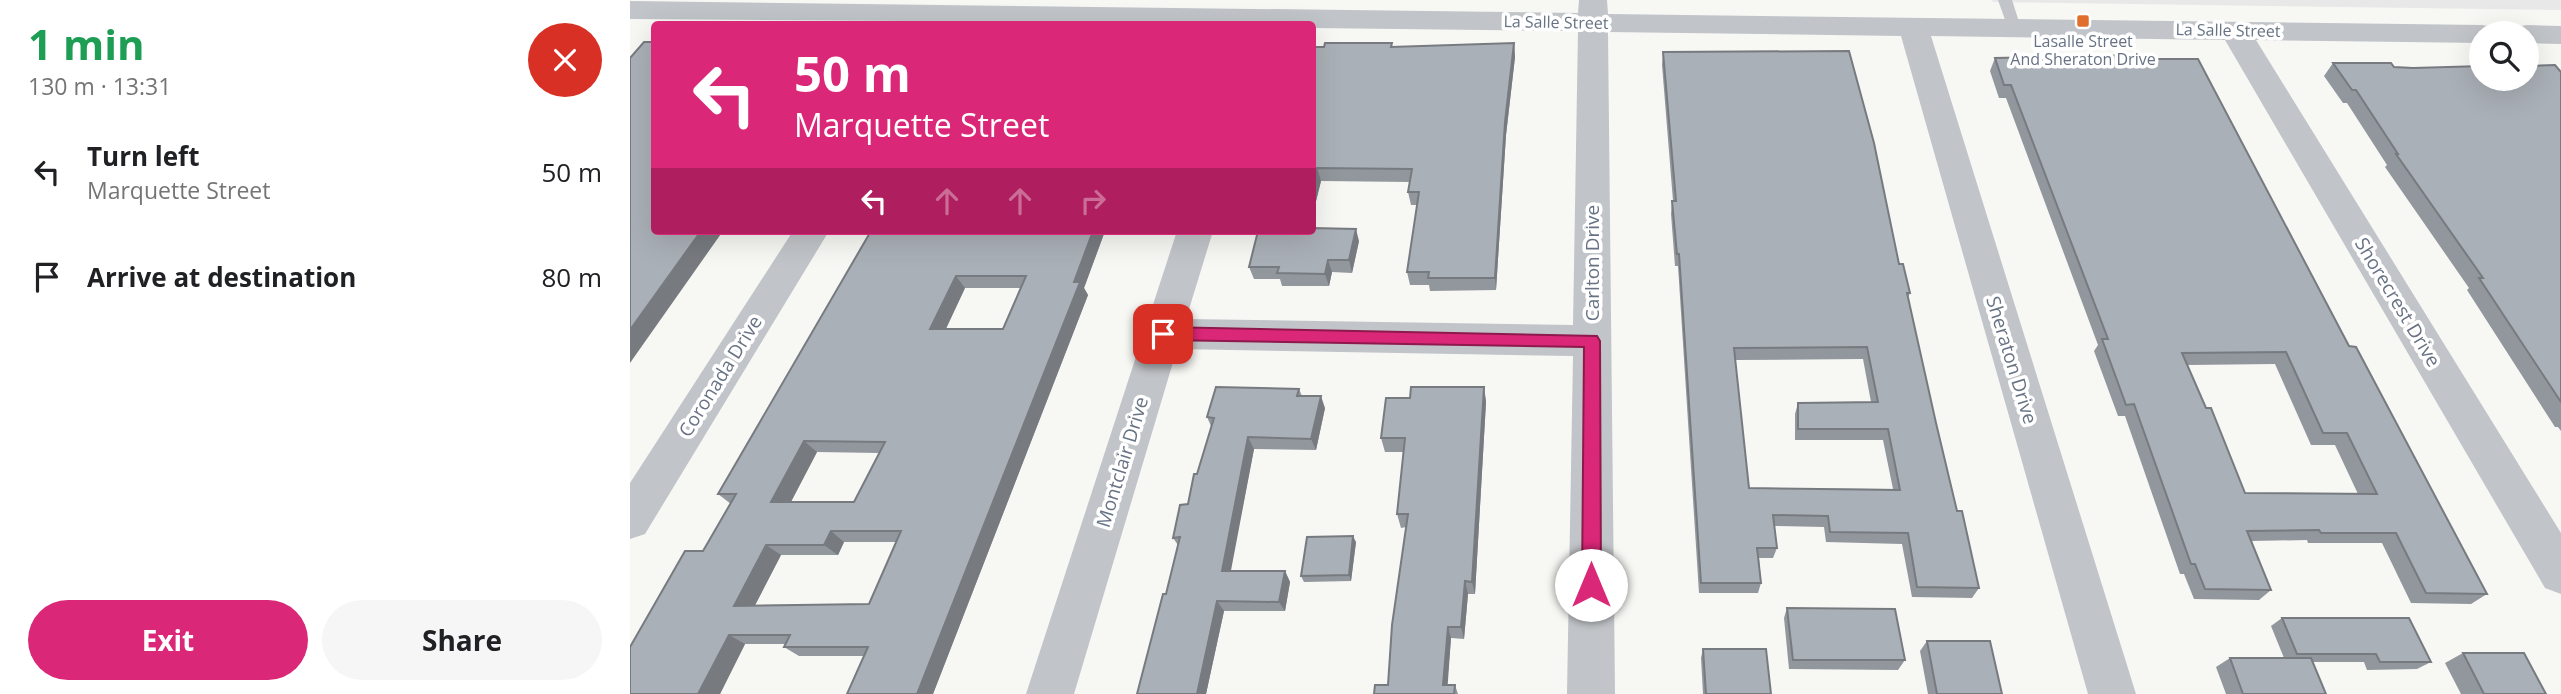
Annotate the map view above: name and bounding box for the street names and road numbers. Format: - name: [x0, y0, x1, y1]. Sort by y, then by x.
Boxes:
- street label: La Salle Street: [1503, 10, 1609, 34]
- street label: La Salle Street: [2175, 18, 2281, 42]
- street label: Carlton Drive: [1579, 205, 1605, 321]
- street label: Shorecrest Drive: [2349, 232, 2447, 372]
- street label: Sheraton Drive: [1980, 293, 2044, 427]
- street label: Coronada Drive: [672, 310, 768, 442]
- street label: Montclair Drive: [1090, 393, 1154, 531]

